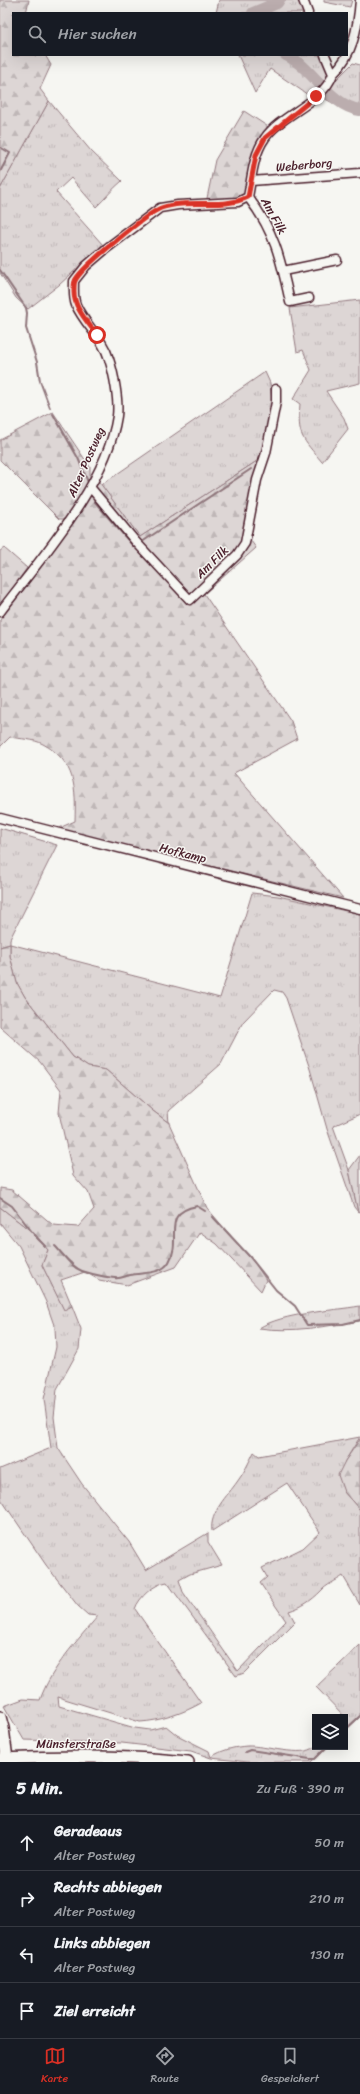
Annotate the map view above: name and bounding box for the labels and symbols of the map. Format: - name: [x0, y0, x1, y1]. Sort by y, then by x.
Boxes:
- route end: [307, 87, 325, 105]
- street label: Weberborg: [275, 152, 333, 178]
- street label: Am Filk: [254, 192, 293, 239]
- route start: [88, 326, 106, 344]
- street label: Alter Postweg: [60, 423, 111, 502]
- street label: Am Filk: [189, 540, 234, 585]
- street label: Hofkamp: [157, 837, 210, 870]
- street label: Münsterstraße: [36, 1733, 116, 1755]

